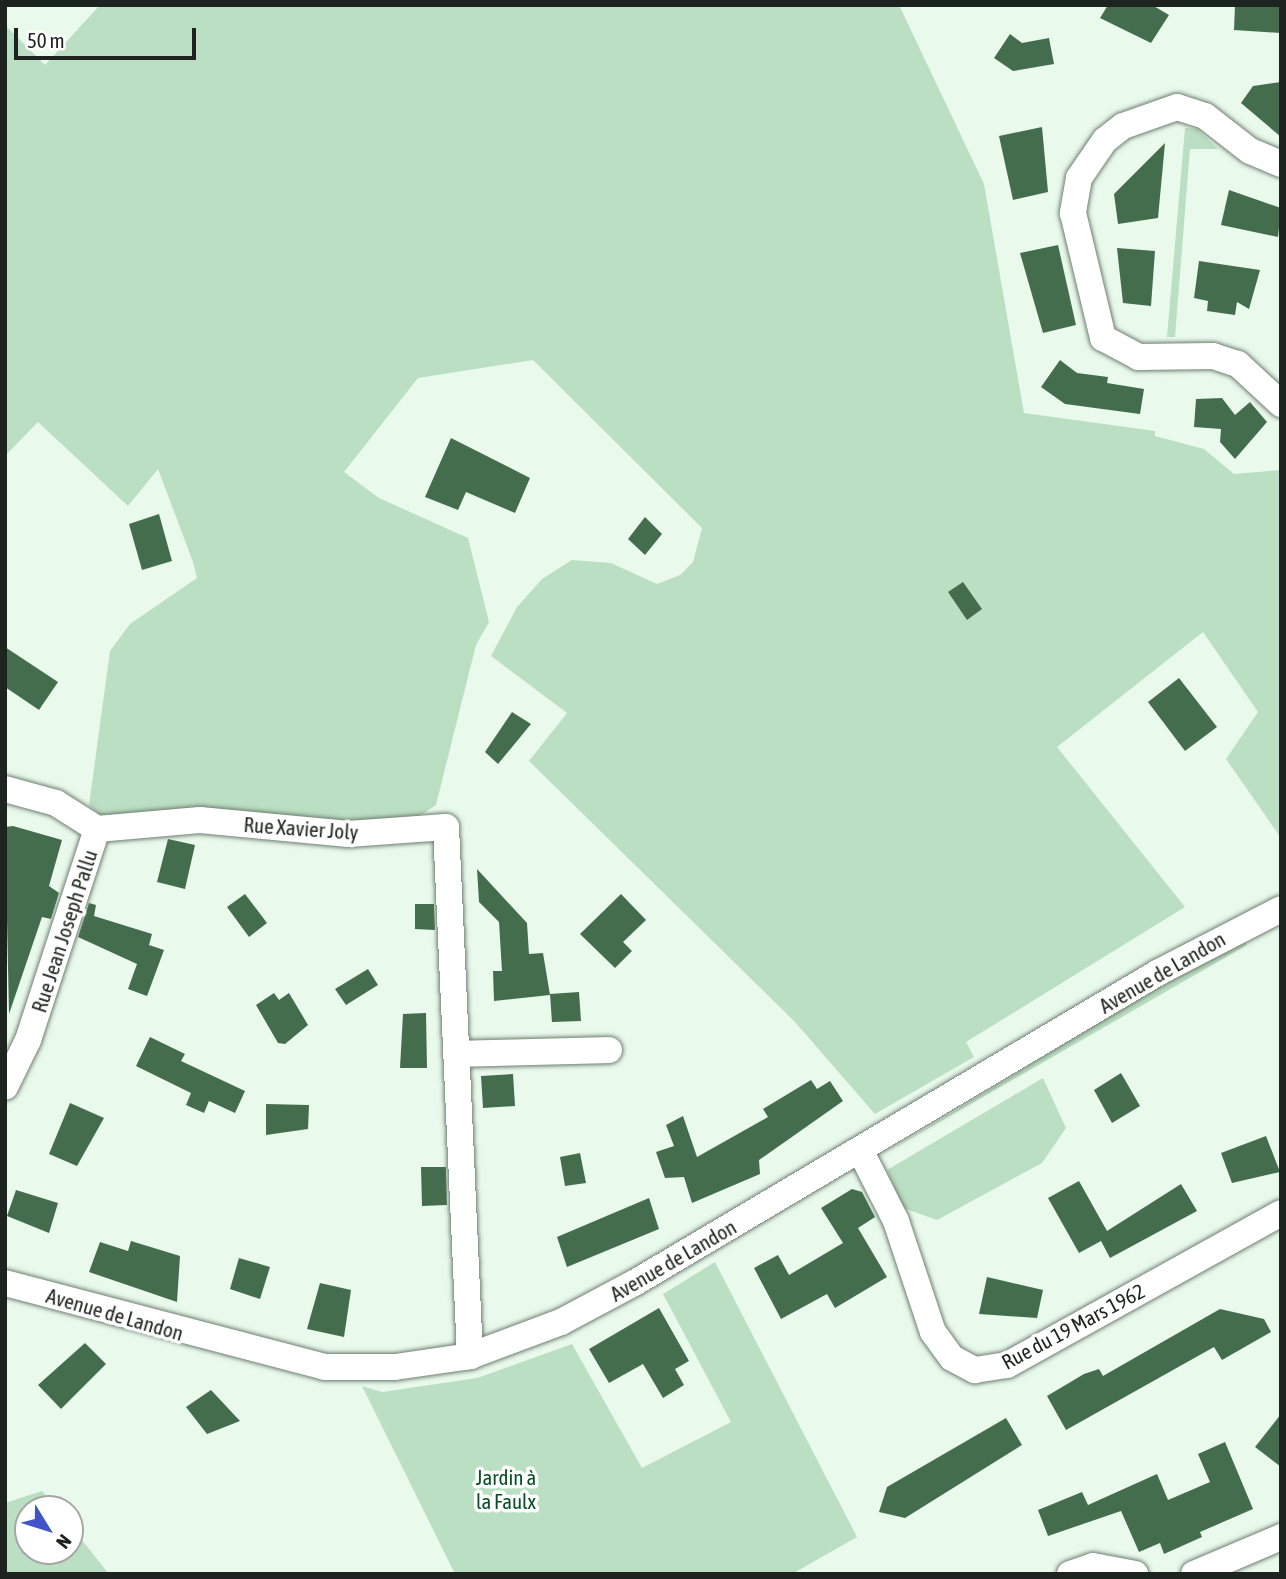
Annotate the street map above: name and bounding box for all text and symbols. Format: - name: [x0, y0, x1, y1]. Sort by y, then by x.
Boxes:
- scale bar: [18, 14, 200, 58]
- text: 50 m: [27, 28, 65, 52]
- street label: Rue Xavier Joly: [243, 811, 359, 845]
- street label: Rue Jean Joseph Pallu: [26, 846, 102, 1016]
- street label: Avenue de Landon: [1094, 926, 1230, 1018]
- street label: Avenue de Landon: [605, 1214, 741, 1306]
- street label: Rue du 19 Mars 1962: [997, 1278, 1149, 1374]
- street label: Avenue de Landon: [44, 1282, 186, 1346]
- park label: Jardin à la Faulx: [476, 1464, 536, 1514]
- north arrow: [14, 1495, 84, 1565]
- text: N: [52, 1531, 76, 1553]

